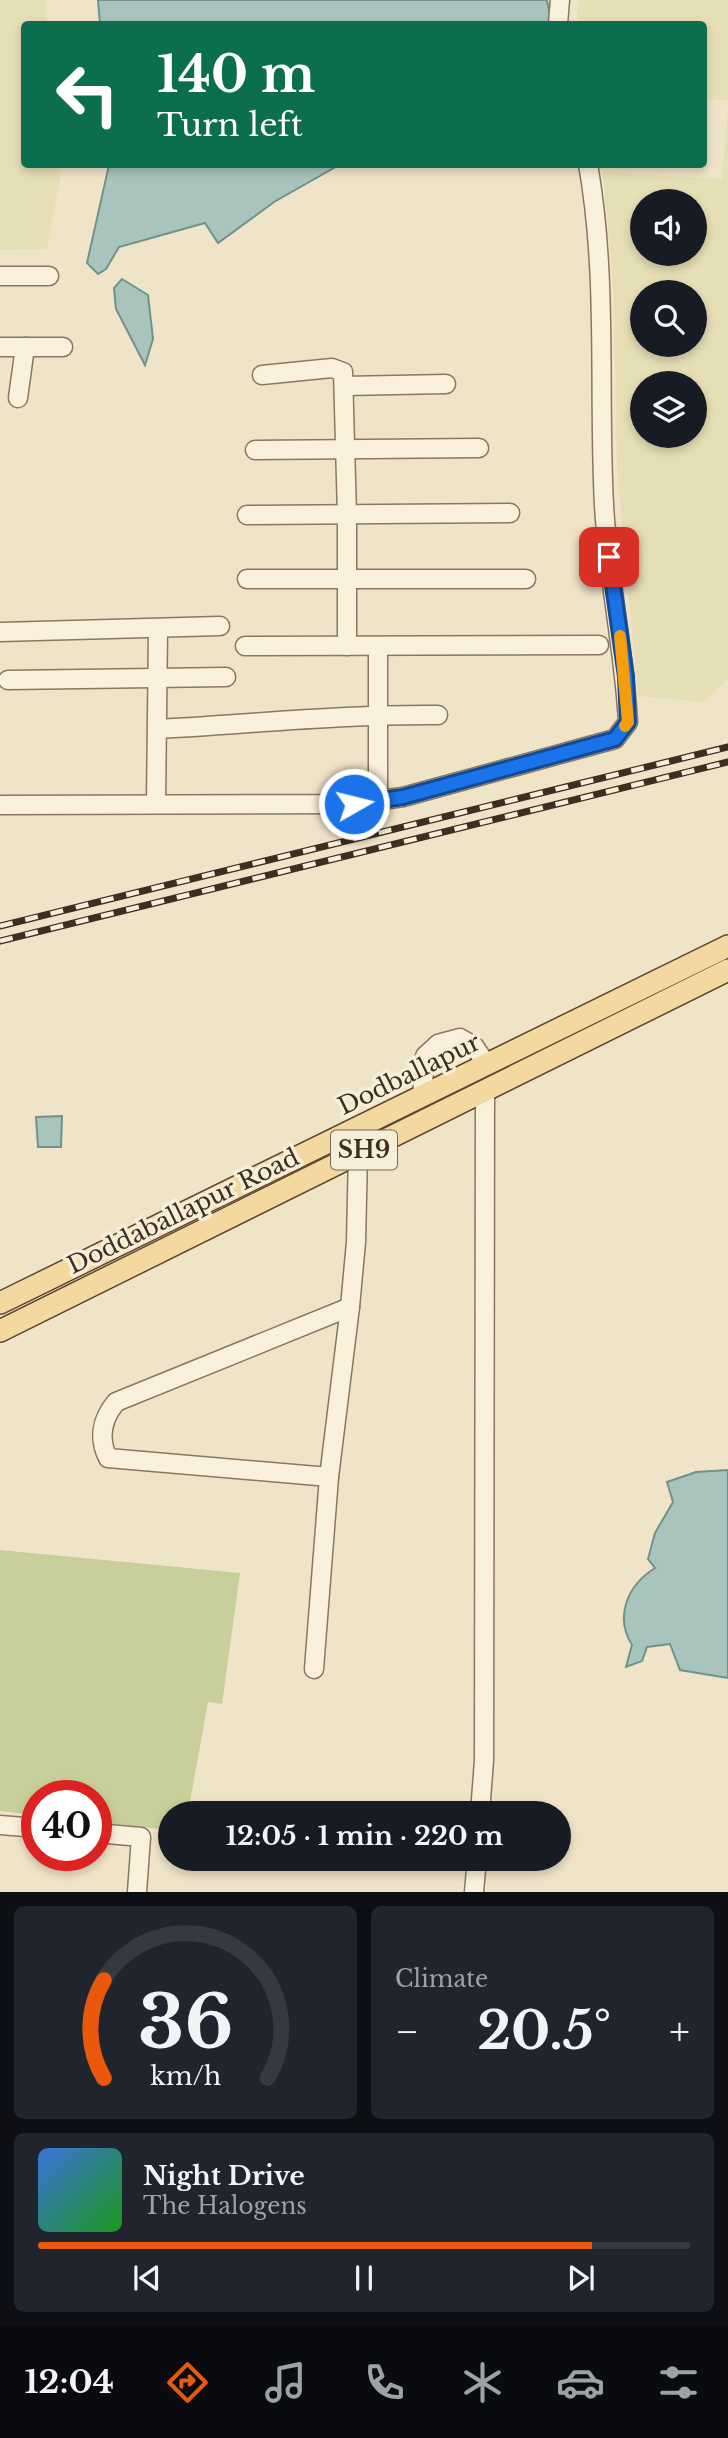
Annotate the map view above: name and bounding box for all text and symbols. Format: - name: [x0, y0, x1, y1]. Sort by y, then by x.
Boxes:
- text: 140 m: [157, 44, 315, 105]
- icon: left: [42, 49, 133, 140]
- text: Turn left: [157, 105, 303, 145]
- map controls: [630, 189, 707, 448]
- button: sound: [630, 189, 707, 266]
- button: search: [630, 280, 707, 357]
- button: layers: [630, 371, 707, 448]
- pin: [579, 527, 639, 587]
- icon: arrive: [590, 538, 628, 576]
- position arrow: [317, 767, 391, 841]
- street label: Dodballapur: [333, 1027, 485, 1121]
- road number: SH9: [331, 1130, 397, 1170]
- street label: Doddaballapur Road: [62, 1142, 304, 1280]
- speed limit sign: 40: [21, 1780, 112, 1871]
- text: 12:05 · 1 min · 220 m: [226, 1820, 503, 1852]
- text: Climate: [395, 1965, 488, 1993]
- text: 36: [138, 1978, 233, 2069]
- text: 20.5°: [477, 1999, 611, 2063]
- text: −: [395, 2008, 419, 2055]
- text: +: [669, 2008, 690, 2055]
- text: km/h: [150, 2061, 221, 2092]
- text: Night Drive: [143, 2160, 305, 2192]
- text: The Halogens: [143, 2192, 307, 2220]
- icon: previous: [128, 2259, 166, 2297]
- icon: pause: [345, 2259, 383, 2297]
- icon: next: [562, 2259, 600, 2297]
- icon: directions: [163, 2358, 212, 2407]
- icon: music: [261, 2358, 310, 2407]
- icon: phone: [360, 2358, 409, 2407]
- icon: climate: [458, 2358, 507, 2407]
- icon: car: [556, 2358, 605, 2407]
- icon: filters: [654, 2358, 703, 2407]
- text: 12:04: [25, 2362, 114, 2402]

